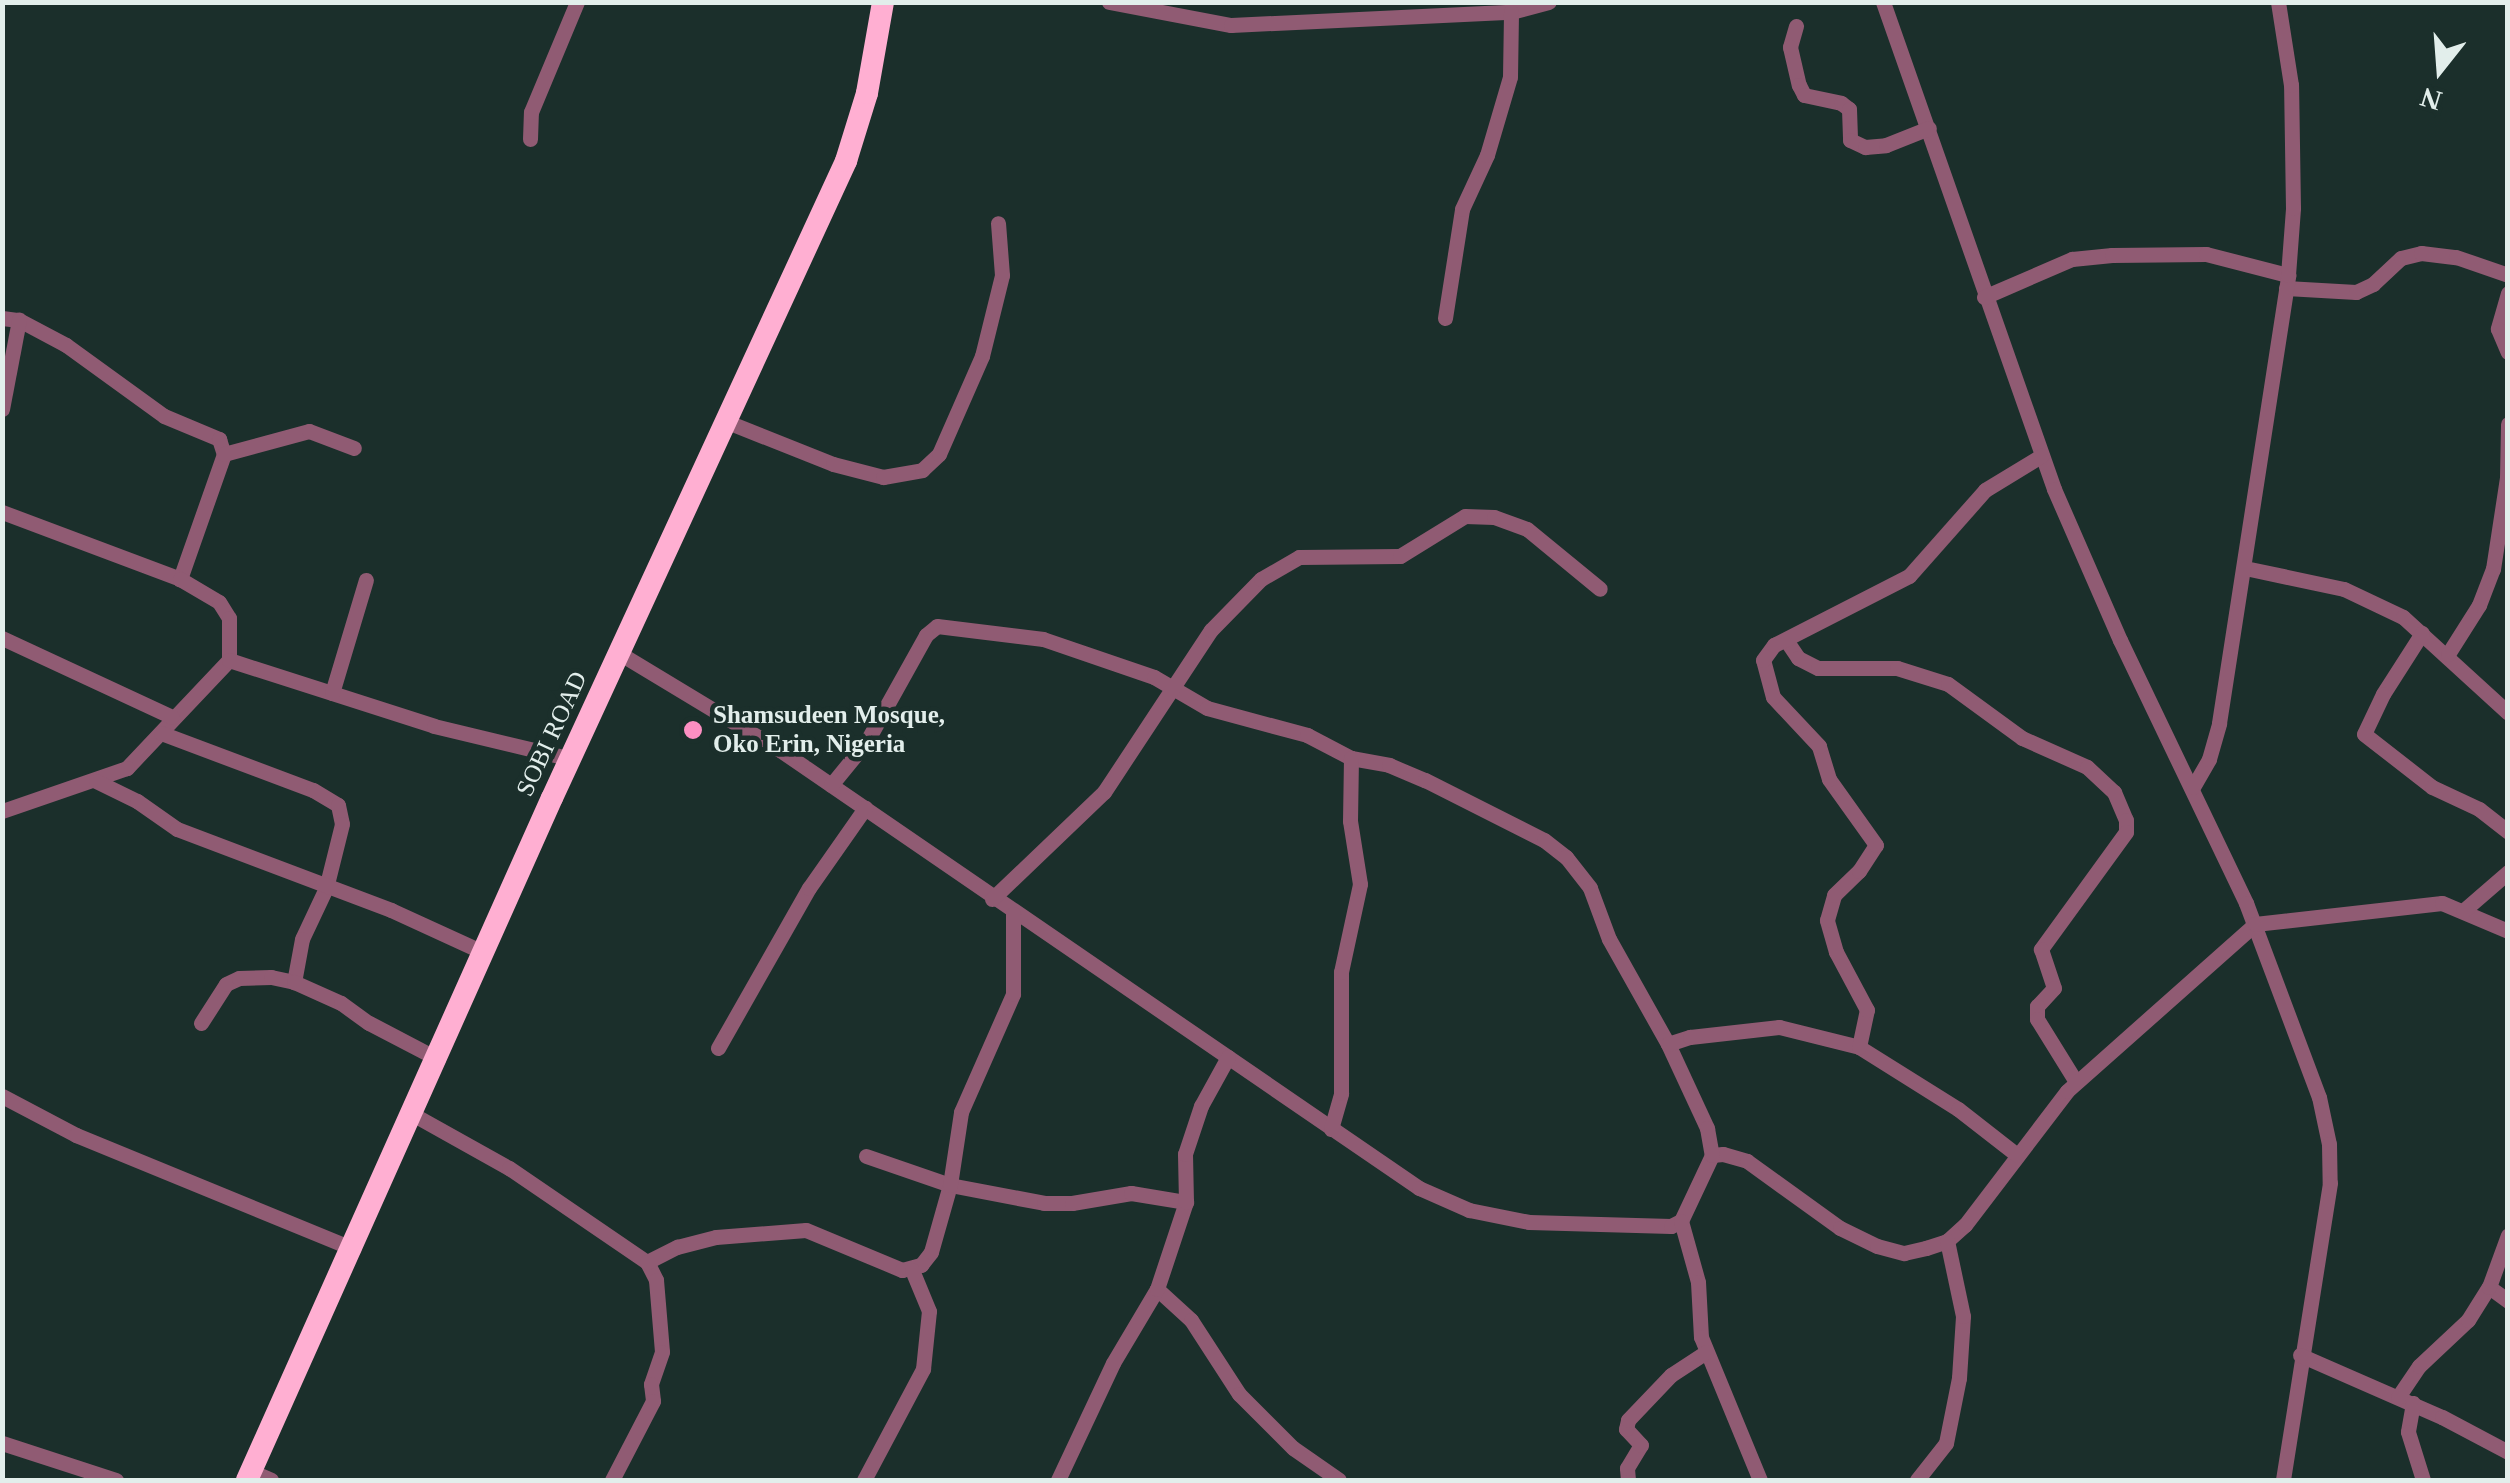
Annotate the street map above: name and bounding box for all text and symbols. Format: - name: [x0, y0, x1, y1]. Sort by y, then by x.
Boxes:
- north arrow: [2390, 20, 2490, 120]
- text: N: [2417, 81, 2445, 117]
- street label: SOBI ROAD: [510, 667, 594, 801]
- place label: Shamsudeen Mosque, Oko Erin, Nigeria: [713, 701, 945, 760]
- marker: Shamsudeen Mosque, Oko Erin, Nigeria: [682, 719, 704, 741]

